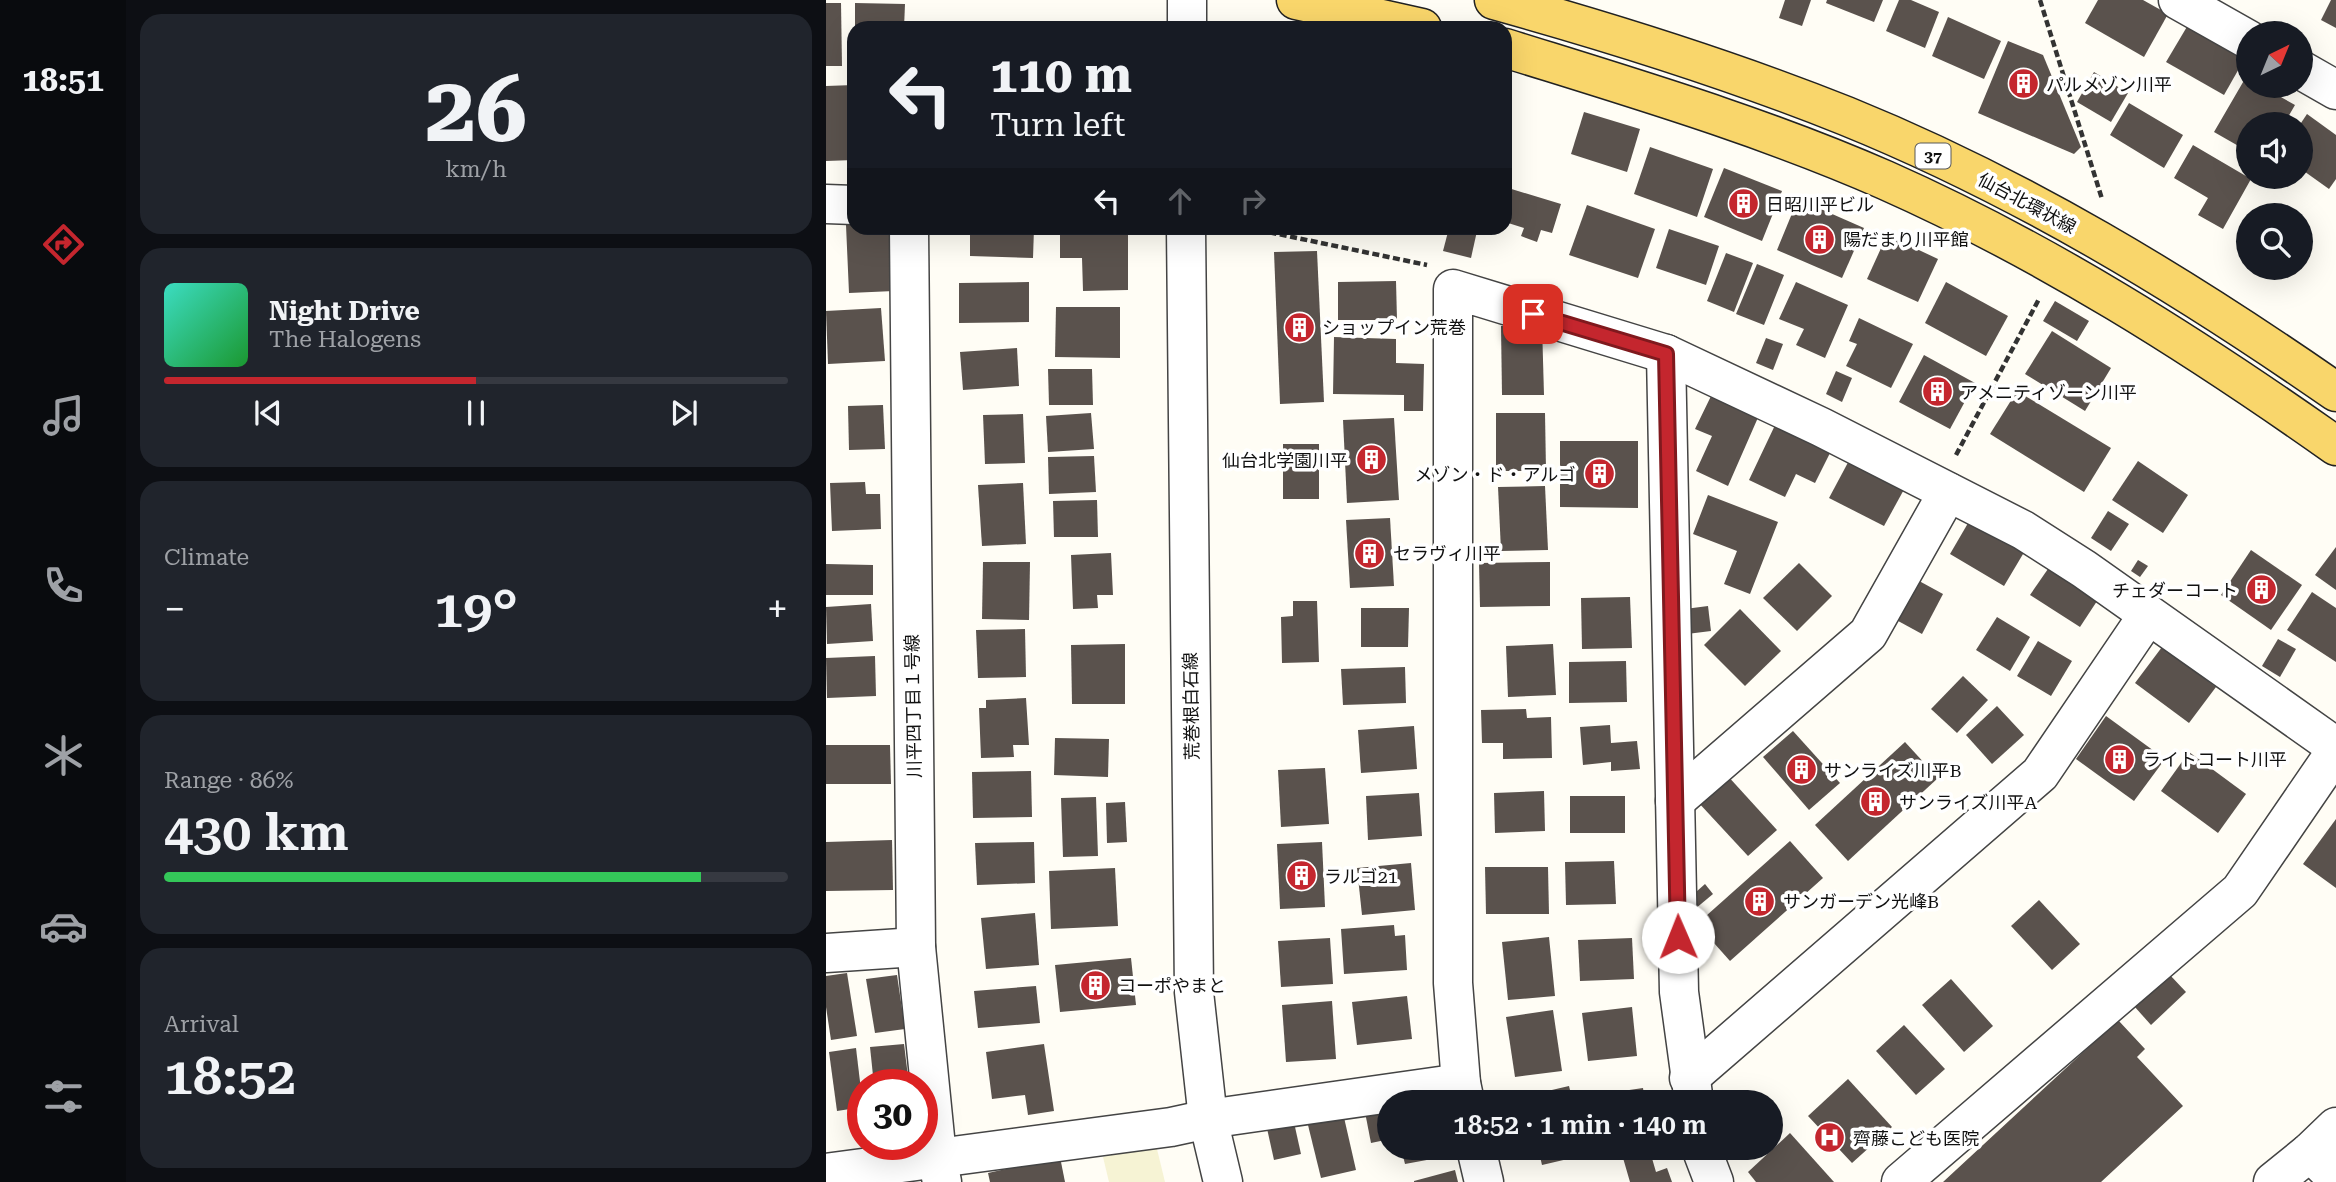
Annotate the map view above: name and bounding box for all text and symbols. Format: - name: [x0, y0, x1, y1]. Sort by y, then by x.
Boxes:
- north arrow: [2236, 21, 2314, 98]
- map controls: [2236, 21, 2313, 280]
- text: 110 m: [990, 47, 1132, 104]
- icon: left: [875, 49, 966, 140]
- text: 26: [425, 57, 527, 163]
- text: 18:51: [22, 61, 104, 99]
- building icon: パルメゾン川平: [2006, 67, 2040, 101]
- place label: パルメゾン川平: [2046, 74, 2172, 95]
- text: Turn left: [990, 106, 1125, 144]
- button: sound: [2236, 112, 2313, 189]
- road number: 37: [1916, 144, 1950, 168]
- text: km/h: [445, 156, 507, 183]
- street label: 仙台北環状線: [1974, 168, 2080, 238]
- icon: left: [1088, 182, 1126, 220]
- icon: ahead: [1161, 182, 1199, 220]
- icon: right: [1234, 182, 1272, 220]
- building icon: 日昭川平ビル: [1726, 187, 1760, 221]
- place label: 日昭川平ビル: [1766, 194, 1874, 215]
- button: search: [2236, 203, 2313, 280]
- icon: directions: [39, 220, 88, 269]
- building icon: 陽だまり川平館: [1803, 222, 1837, 256]
- place label: 陽だまり川平館: [1843, 229, 1969, 250]
- pin: [1503, 284, 1563, 344]
- icon: arrive: [1514, 295, 1552, 333]
- text: Night Drive: [269, 296, 420, 326]
- building icon: ショップイン荒巻: [1282, 310, 1316, 344]
- place label: ショップイン荒巻: [1322, 317, 1466, 338]
- text: The Halogens: [269, 326, 421, 353]
- building icon: アメニティゾーン川平: [1920, 375, 1954, 409]
- place label: アメニティゾーン川平: [1960, 382, 2137, 403]
- icon: music: [39, 391, 88, 440]
- icon: previous: [249, 394, 287, 432]
- icon: pause: [457, 394, 495, 432]
- icon: next: [665, 394, 703, 432]
- building icon: 仙台北学園川平: [1354, 443, 1388, 477]
- place label: 仙台北学園川平: [1222, 450, 1348, 471]
- building icon: メゾン・ド・アルゴ: [1582, 457, 1616, 491]
- place label: メゾン・ド・アルゴ: [1415, 464, 1576, 485]
- building icon: セラヴィ川平: [1353, 536, 1387, 570]
- place label: セラヴィ川平: [1393, 543, 1501, 564]
- text: Climate: [164, 544, 249, 571]
- icon: phone: [39, 561, 88, 610]
- building icon: チェダーコート: [2244, 573, 2278, 607]
- text: 19°: [434, 579, 518, 640]
- place label: チェダーコート: [2112, 580, 2238, 601]
- text: −: [164, 587, 185, 631]
- text: +: [767, 587, 788, 631]
- street label: 川平四丁目１号線: [901, 634, 925, 778]
- street label: 荒巻根白石線: [1180, 652, 1202, 760]
- icon: climate: [39, 731, 88, 780]
- building icon: ライトコート川平: [2103, 742, 2137, 776]
- place label: ライトコート川平: [2143, 749, 2287, 770]
- building icon: サンライズ川平B: [1784, 753, 1818, 787]
- place label: サンライズ川平B: [1824, 760, 1962, 781]
- text: Range · 86%: [164, 767, 293, 794]
- building icon: サンライズ川平A: [1859, 785, 1893, 819]
- place label: サンライズ川平A: [1899, 792, 2037, 813]
- text: 430 km: [164, 802, 349, 863]
- building icon: ラルゴ21: [1284, 859, 1318, 893]
- place label: ラルゴ21: [1324, 866, 1398, 887]
- building icon: サンガーデン光峰B: [1743, 884, 1777, 918]
- place label: サンガーデン光峰B: [1783, 891, 1939, 912]
- position arrow: [1641, 900, 1715, 974]
- icon: car: [39, 902, 88, 951]
- building icon: コーポやまと: [1078, 968, 1112, 1002]
- place label: コーポやまと: [1118, 975, 1226, 996]
- text: Arrival: [164, 1011, 239, 1038]
- text: 18:52: [164, 1046, 296, 1107]
- speed limit sign: 30: [847, 1069, 938, 1160]
- icon: filters: [39, 1072, 88, 1121]
- text: 18:52 · 1 min · 140 m: [1453, 1110, 1707, 1140]
- hospital icon: 齊藤こども医院: [1813, 1121, 1847, 1155]
- place label: 齊藤こども医院: [1853, 1128, 1979, 1149]

